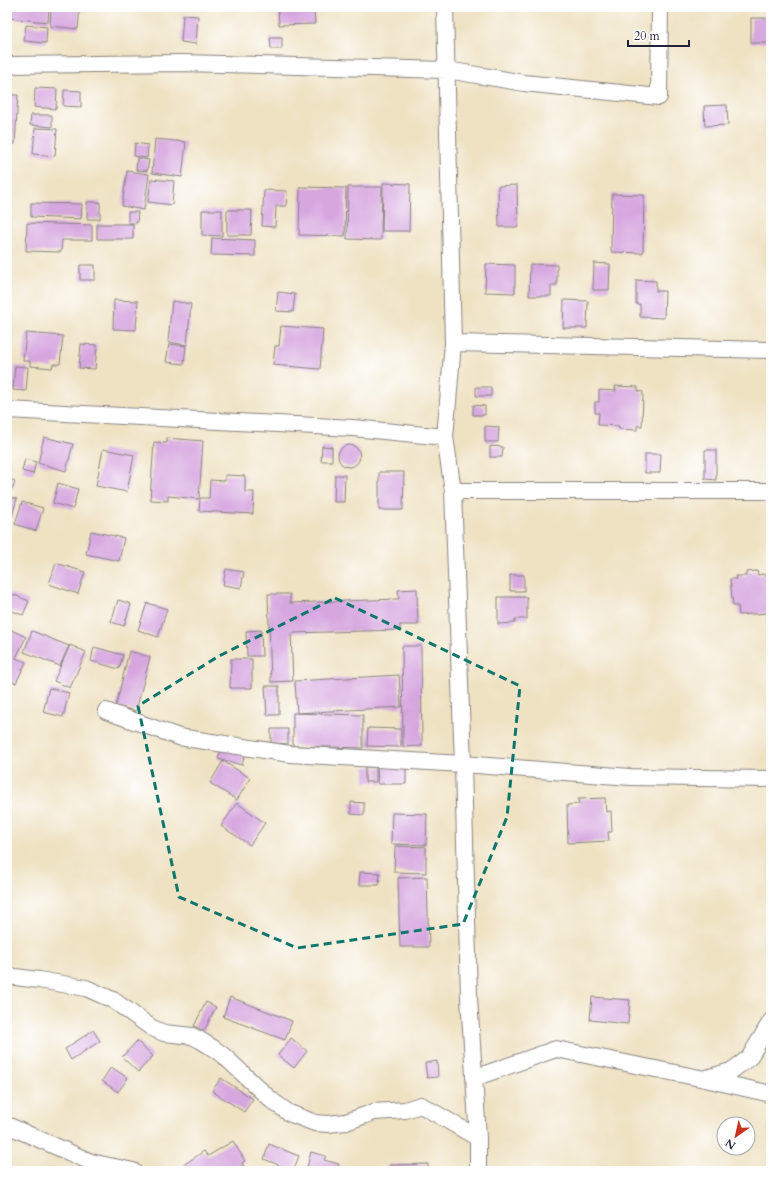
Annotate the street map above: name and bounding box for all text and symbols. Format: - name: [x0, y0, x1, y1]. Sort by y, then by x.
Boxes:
- scale bar: [628, 22, 689, 48]
- text: 20 m: [634, 28, 661, 44]
- north arrow: [716, 1116, 756, 1156]
- text: N: [722, 1135, 739, 1153]

